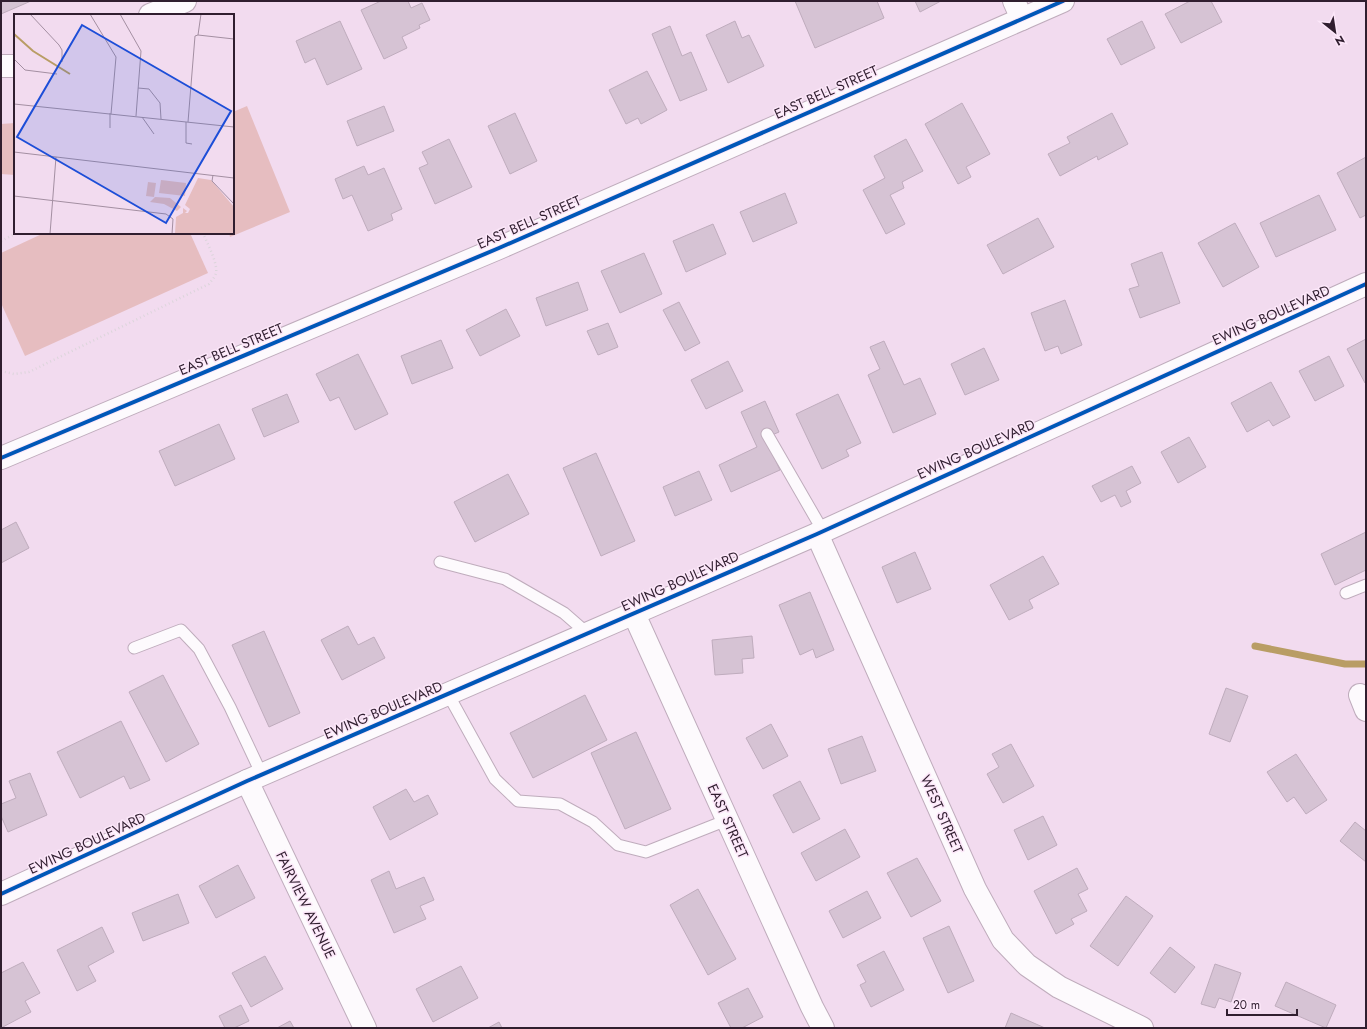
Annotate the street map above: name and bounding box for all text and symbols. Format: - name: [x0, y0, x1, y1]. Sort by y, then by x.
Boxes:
- north arrow: [1315, 12, 1355, 52]
- inset map: [14, 14, 234, 234]
- text: N: [1332, 32, 1348, 50]
- street label: EAST BELL STREET: [771, 60, 881, 124]
- street label: EAST BELL STREET: [474, 190, 584, 254]
- street label: EWING BOULEVARD: [1209, 280, 1333, 350]
- street label: EAST BELL STREET: [176, 318, 287, 380]
- street label: EWING BOULEVARD: [914, 414, 1038, 484]
- street label: EWING BOULEVARD: [618, 546, 742, 616]
- street label: EWING BOULEVARD: [321, 676, 445, 744]
- street label: WEST STREET: [916, 772, 968, 857]
- street label: EAST STREET: [703, 781, 753, 862]
- street label: EWING BOULEVARD: [25, 807, 149, 879]
- street label: FAIRVIEW AVENUE: [271, 848, 341, 962]
- scale bar: [1227, 991, 1297, 1017]
- text: 20 m: [1233, 996, 1260, 1014]

